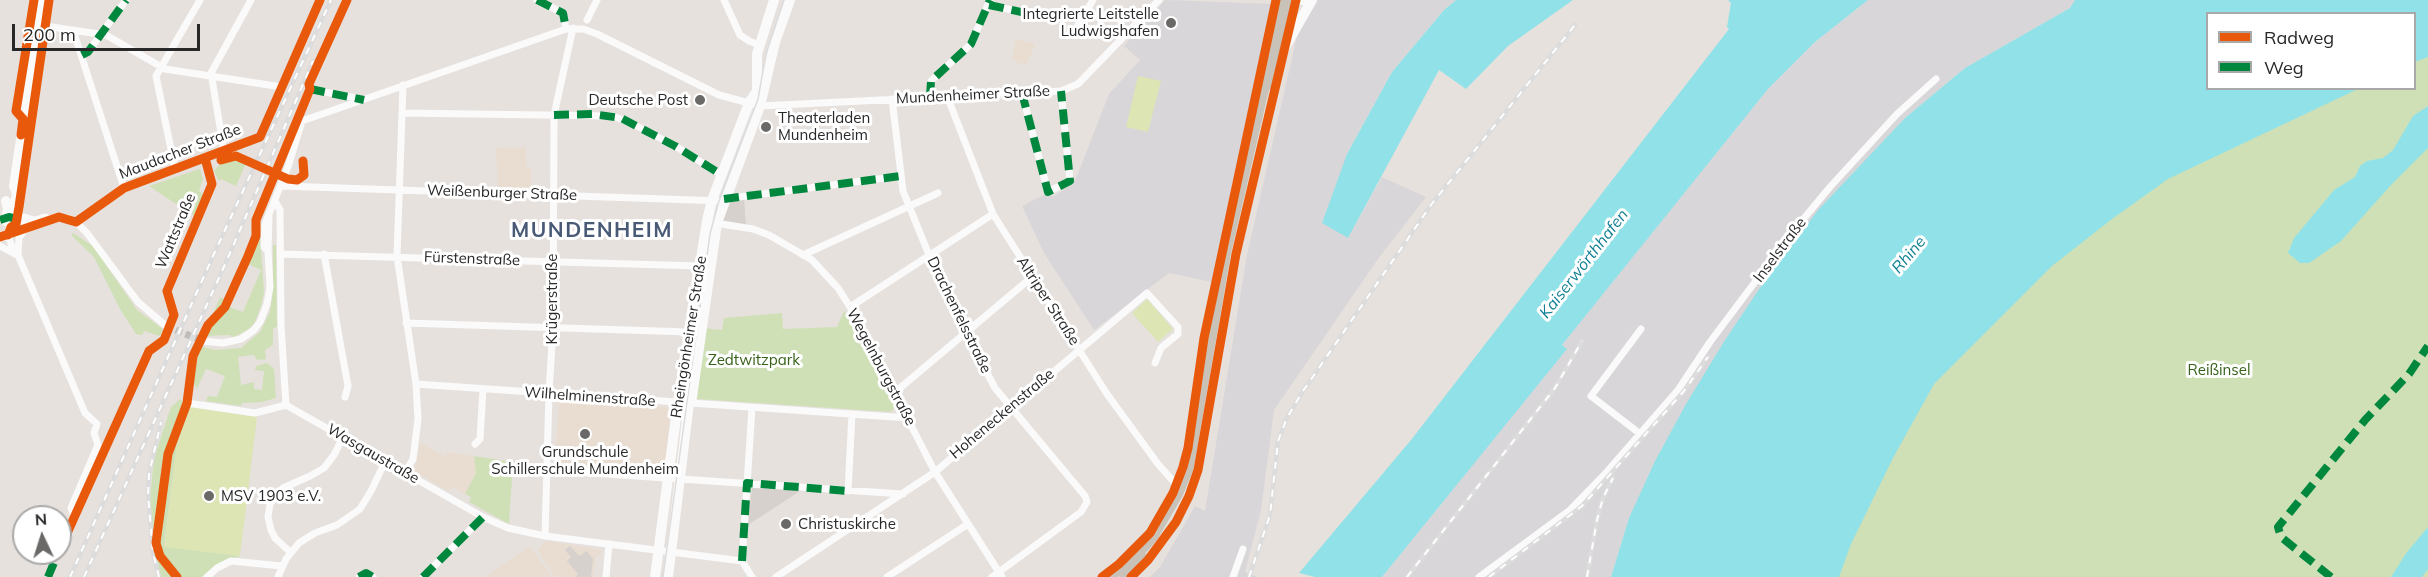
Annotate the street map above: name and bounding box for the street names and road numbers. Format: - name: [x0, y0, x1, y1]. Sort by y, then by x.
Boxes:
- street label: Mundenheimer Straße: [896, 82, 1050, 108]
- street label: Maudacher Straße: [117, 121, 243, 183]
- street label: Weißenburger Straße: [427, 181, 577, 205]
- street label: Wattstraße: [152, 191, 200, 271]
- street label: Inselstraße: [1750, 214, 1810, 286]
- street label: Fürstenstraße: [424, 248, 520, 270]
- street label: Altriper Straße: [1013, 253, 1083, 349]
- street label: Krügerstraße: [543, 254, 561, 344]
- street label: Drachenfelsstraße: [923, 254, 995, 376]
- street label: Rheingönheimer Straße: [667, 255, 711, 419]
- street label: Wegelnburgstraße: [842, 305, 920, 429]
- street label: Hoheneckenstraße: [946, 365, 1058, 463]
- street label: Wilhelminenstraße: [524, 383, 656, 411]
- street label: Wasgaustraße: [324, 420, 422, 488]

